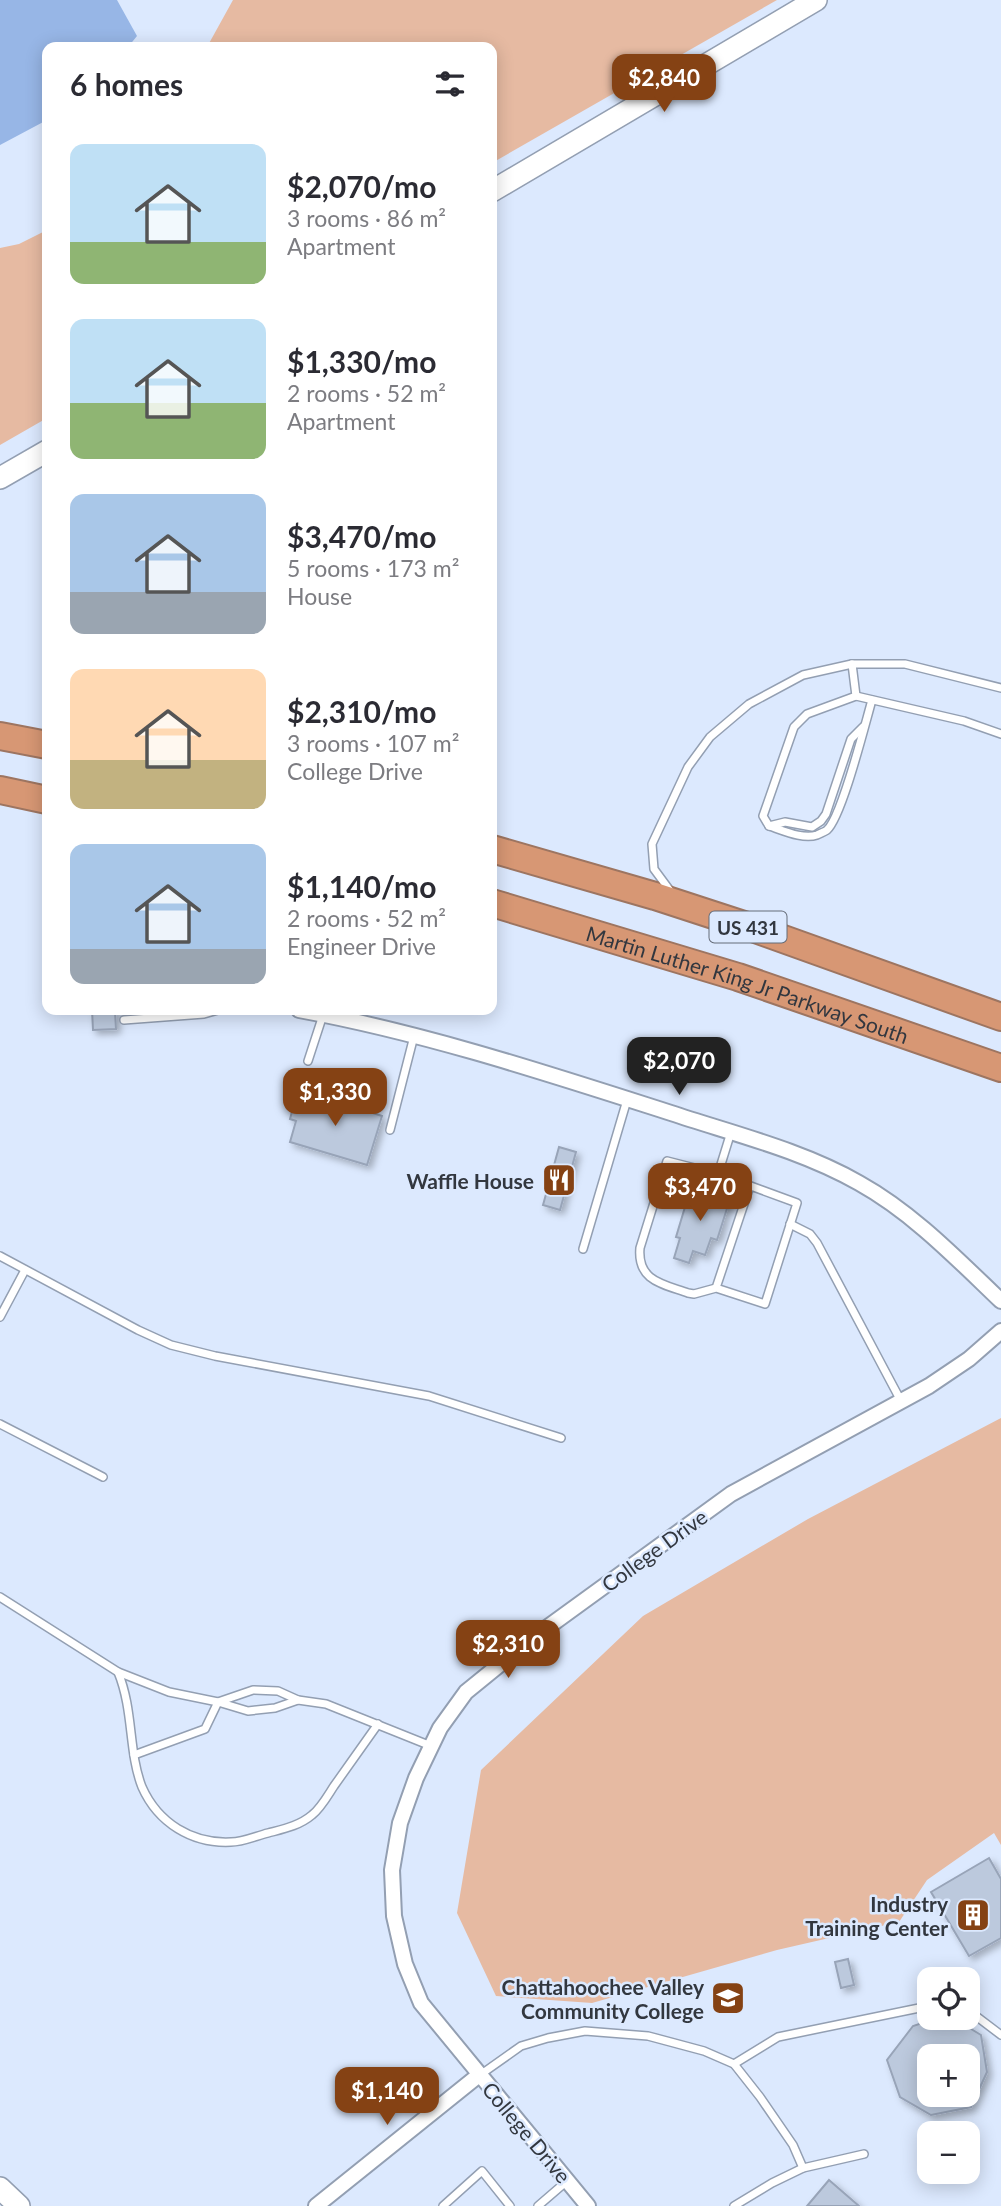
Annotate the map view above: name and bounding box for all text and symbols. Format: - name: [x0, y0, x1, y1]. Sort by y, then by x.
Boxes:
- pin: $2,840: [607, 54, 721, 114]
- text: $2,840: [628, 63, 700, 91]
- icon: filters: [431, 65, 469, 103]
- text: 6 homes: [70, 66, 183, 102]
- text: $2,070/mo: [287, 168, 436, 204]
- icon: home: [126, 172, 210, 256]
- text: 3 rooms · 86 m²: [287, 204, 446, 232]
- text: Apartment: [287, 232, 395, 260]
- text: $1,330/mo: [287, 343, 436, 379]
- icon: home: [126, 347, 210, 431]
- text: 2 rooms · 52 m²: [287, 379, 446, 407]
- text: Apartment: [287, 407, 395, 435]
- text: $3,470/mo: [287, 518, 436, 554]
- icon: home: [126, 522, 210, 606]
- text: 5 rooms · 173 m²: [287, 554, 459, 582]
- text: House: [287, 582, 352, 610]
- text: $2,310/mo: [287, 693, 436, 729]
- icon: home: [126, 697, 210, 781]
- text: 3 rooms · 107 m²: [287, 729, 459, 757]
- text: College Drive: [287, 757, 423, 785]
- text: $1,140/mo: [287, 868, 436, 904]
- icon: home: [126, 872, 210, 956]
- text: 2 rooms · 52 m²: [287, 904, 446, 932]
- road number: US 431: [710, 911, 786, 942]
- street label: Martin Luther King Jr Parkway South: [584, 920, 912, 1048]
- text: Engineer Drive: [287, 932, 436, 960]
- pin: $2,070: [622, 1038, 736, 1097]
- text: $2,070: [643, 1046, 715, 1074]
- pin: $1,330: [278, 1068, 392, 1128]
- text: $1,330: [299, 1077, 371, 1105]
- restaurant icon: Waffle House: [540, 1161, 578, 1199]
- pin: $3,470: [643, 1164, 757, 1223]
- place label: Waffle House: [407, 1168, 534, 1193]
- text: $3,470: [664, 1172, 736, 1200]
- street label: College Drive: [596, 1503, 712, 1597]
- pin: $2,310: [451, 1620, 565, 1680]
- text: $2,310: [472, 1629, 544, 1657]
- place label: Industry Training Center: [805, 1891, 949, 1940]
- building icon: Industry Training Center: [954, 1896, 992, 1934]
- map controls: [917, 1967, 980, 2184]
- button: locate: [917, 1967, 980, 2030]
- place label: Chattahoochee Valley Community College: [502, 1974, 705, 2023]
- school or university icon: Chattahoochee Valley Community College: [709, 1979, 747, 2017]
- button: +: [917, 2044, 980, 2107]
- pin: $1,140: [330, 2068, 444, 2127]
- text: $1,140: [351, 2076, 423, 2104]
- street label: College Drive: [478, 2076, 576, 2188]
- button: −: [917, 2121, 980, 2184]

